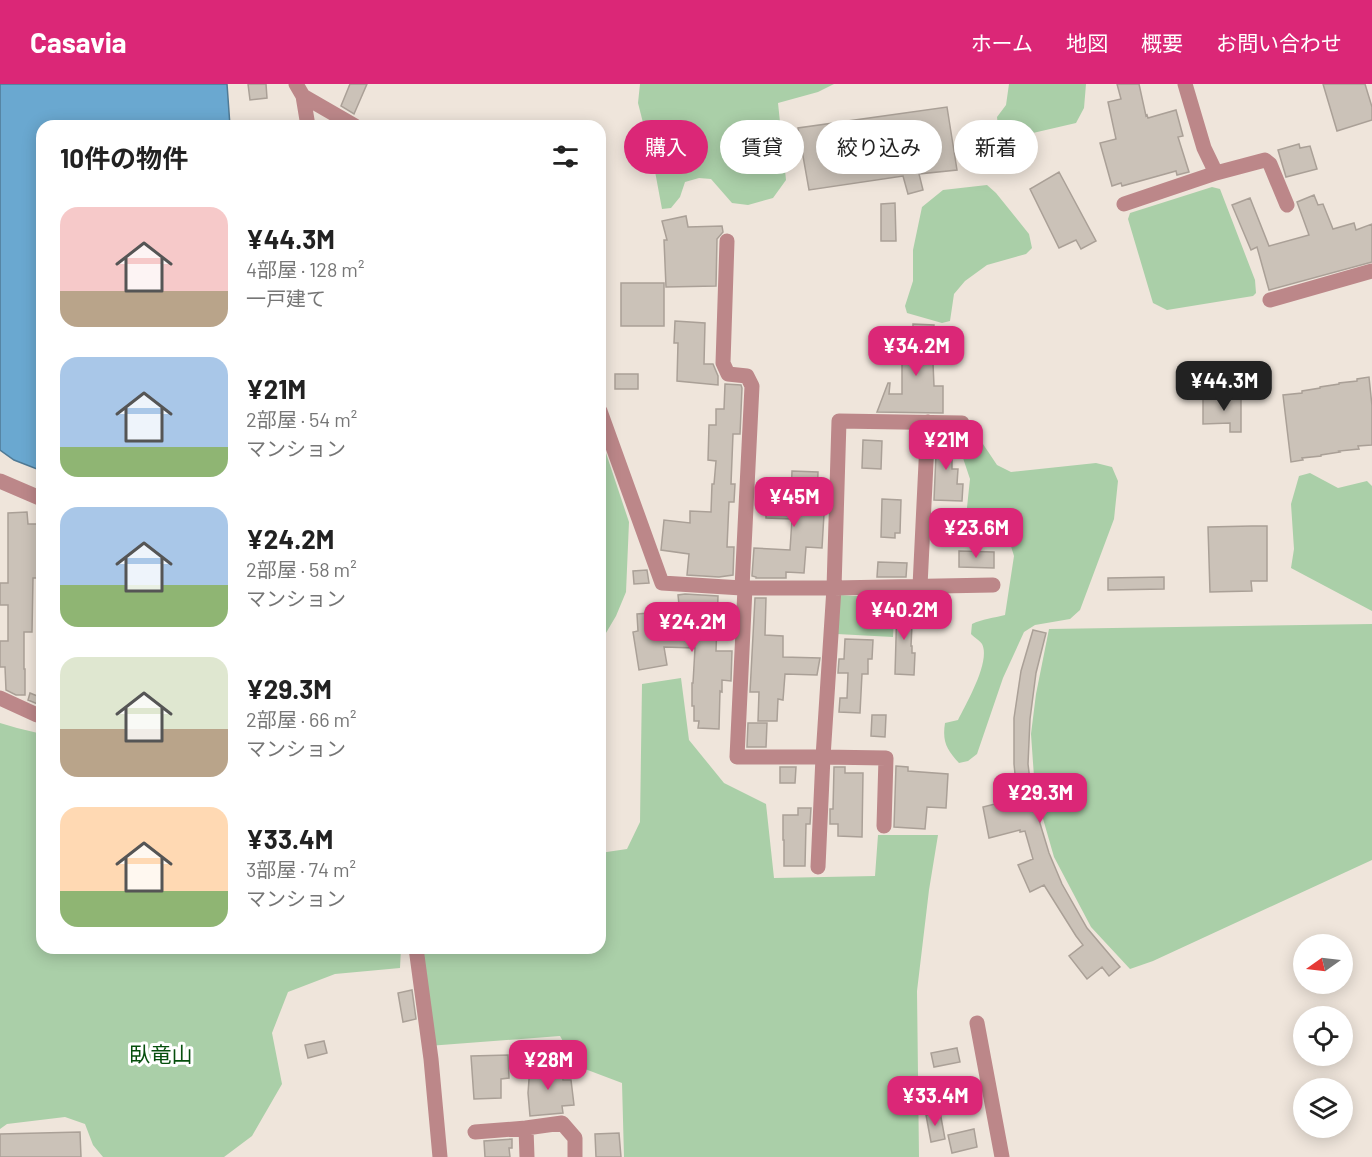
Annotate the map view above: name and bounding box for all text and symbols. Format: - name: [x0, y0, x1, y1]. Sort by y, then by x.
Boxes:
- text: Casavia: [30, 25, 127, 59]
- text: ホーム: [971, 30, 1033, 55]
- text: 地図: [1066, 30, 1108, 55]
- text: 概要: [1141, 30, 1183, 55]
- text: お問い合わせ: [1216, 30, 1342, 55]
- chip: 購入: [624, 120, 708, 174]
- chip: 賃貸: [720, 120, 804, 174]
- chip: 絞り込み: [816, 120, 942, 174]
- chip: 新着: [954, 120, 1038, 174]
- icon: filters: [549, 140, 582, 173]
- text: 10件の物件: [60, 142, 188, 173]
- text: ¥44.3M: [246, 223, 335, 254]
- icon: home: [108, 231, 180, 303]
- text: 4部屋 · 128 m²: [246, 257, 364, 281]
- text: 一戸建て: [246, 286, 326, 310]
- pin: ¥34.2M: [867, 326, 965, 377]
- text: ¥34.2M: [882, 333, 950, 357]
- pin: ¥44.3M: [1175, 361, 1273, 412]
- text: ¥44.3M: [1190, 368, 1258, 392]
- text: ¥21M: [246, 373, 306, 404]
- icon: home: [108, 381, 180, 453]
- text: 2部屋 · 54 m²: [246, 407, 357, 431]
- pin: ¥21M: [910, 420, 982, 471]
- text: ¥21M: [923, 427, 969, 451]
- text: マンション: [246, 436, 346, 460]
- pin: ¥45M: [758, 477, 830, 528]
- text: ¥45M: [769, 484, 819, 508]
- pin: ¥23.6M: [927, 508, 1025, 559]
- text: ¥23.6M: [943, 515, 1009, 539]
- text: ¥24.2M: [246, 523, 334, 554]
- icon: home: [108, 531, 180, 603]
- text: 2部屋 · 58 m²: [246, 557, 357, 581]
- text: マンション: [246, 586, 346, 610]
- pin: ¥40.2M: [855, 590, 953, 641]
- text: ¥40.2M: [870, 597, 938, 621]
- pin: ¥24.2M: [643, 602, 741, 653]
- text: ¥24.2M: [658, 609, 726, 633]
- text: ¥29.3M: [246, 673, 332, 704]
- icon: home: [108, 681, 180, 753]
- text: 2部屋 · 66 m²: [246, 707, 357, 731]
- text: マンション: [246, 736, 346, 760]
- pin: ¥29.3M: [991, 773, 1089, 824]
- text: ¥29.3M: [1007, 780, 1073, 804]
- text: ¥33.4M: [246, 823, 333, 854]
- icon: home: [108, 831, 180, 903]
- text: 3部屋 · 74 m²: [246, 857, 356, 881]
- text: マンション: [246, 886, 346, 910]
- north arrow: [1293, 934, 1353, 994]
- map controls: [1293, 934, 1353, 1138]
- button: locate: [1293, 1006, 1353, 1066]
- pin: ¥28M: [512, 1040, 584, 1091]
- park label: 臥竜山: [130, 1041, 193, 1066]
- text: ¥28M: [523, 1047, 573, 1071]
- pin: ¥33.4M: [886, 1076, 984, 1127]
- button: layers: [1293, 1078, 1353, 1138]
- text: ¥33.4M: [901, 1083, 969, 1107]

